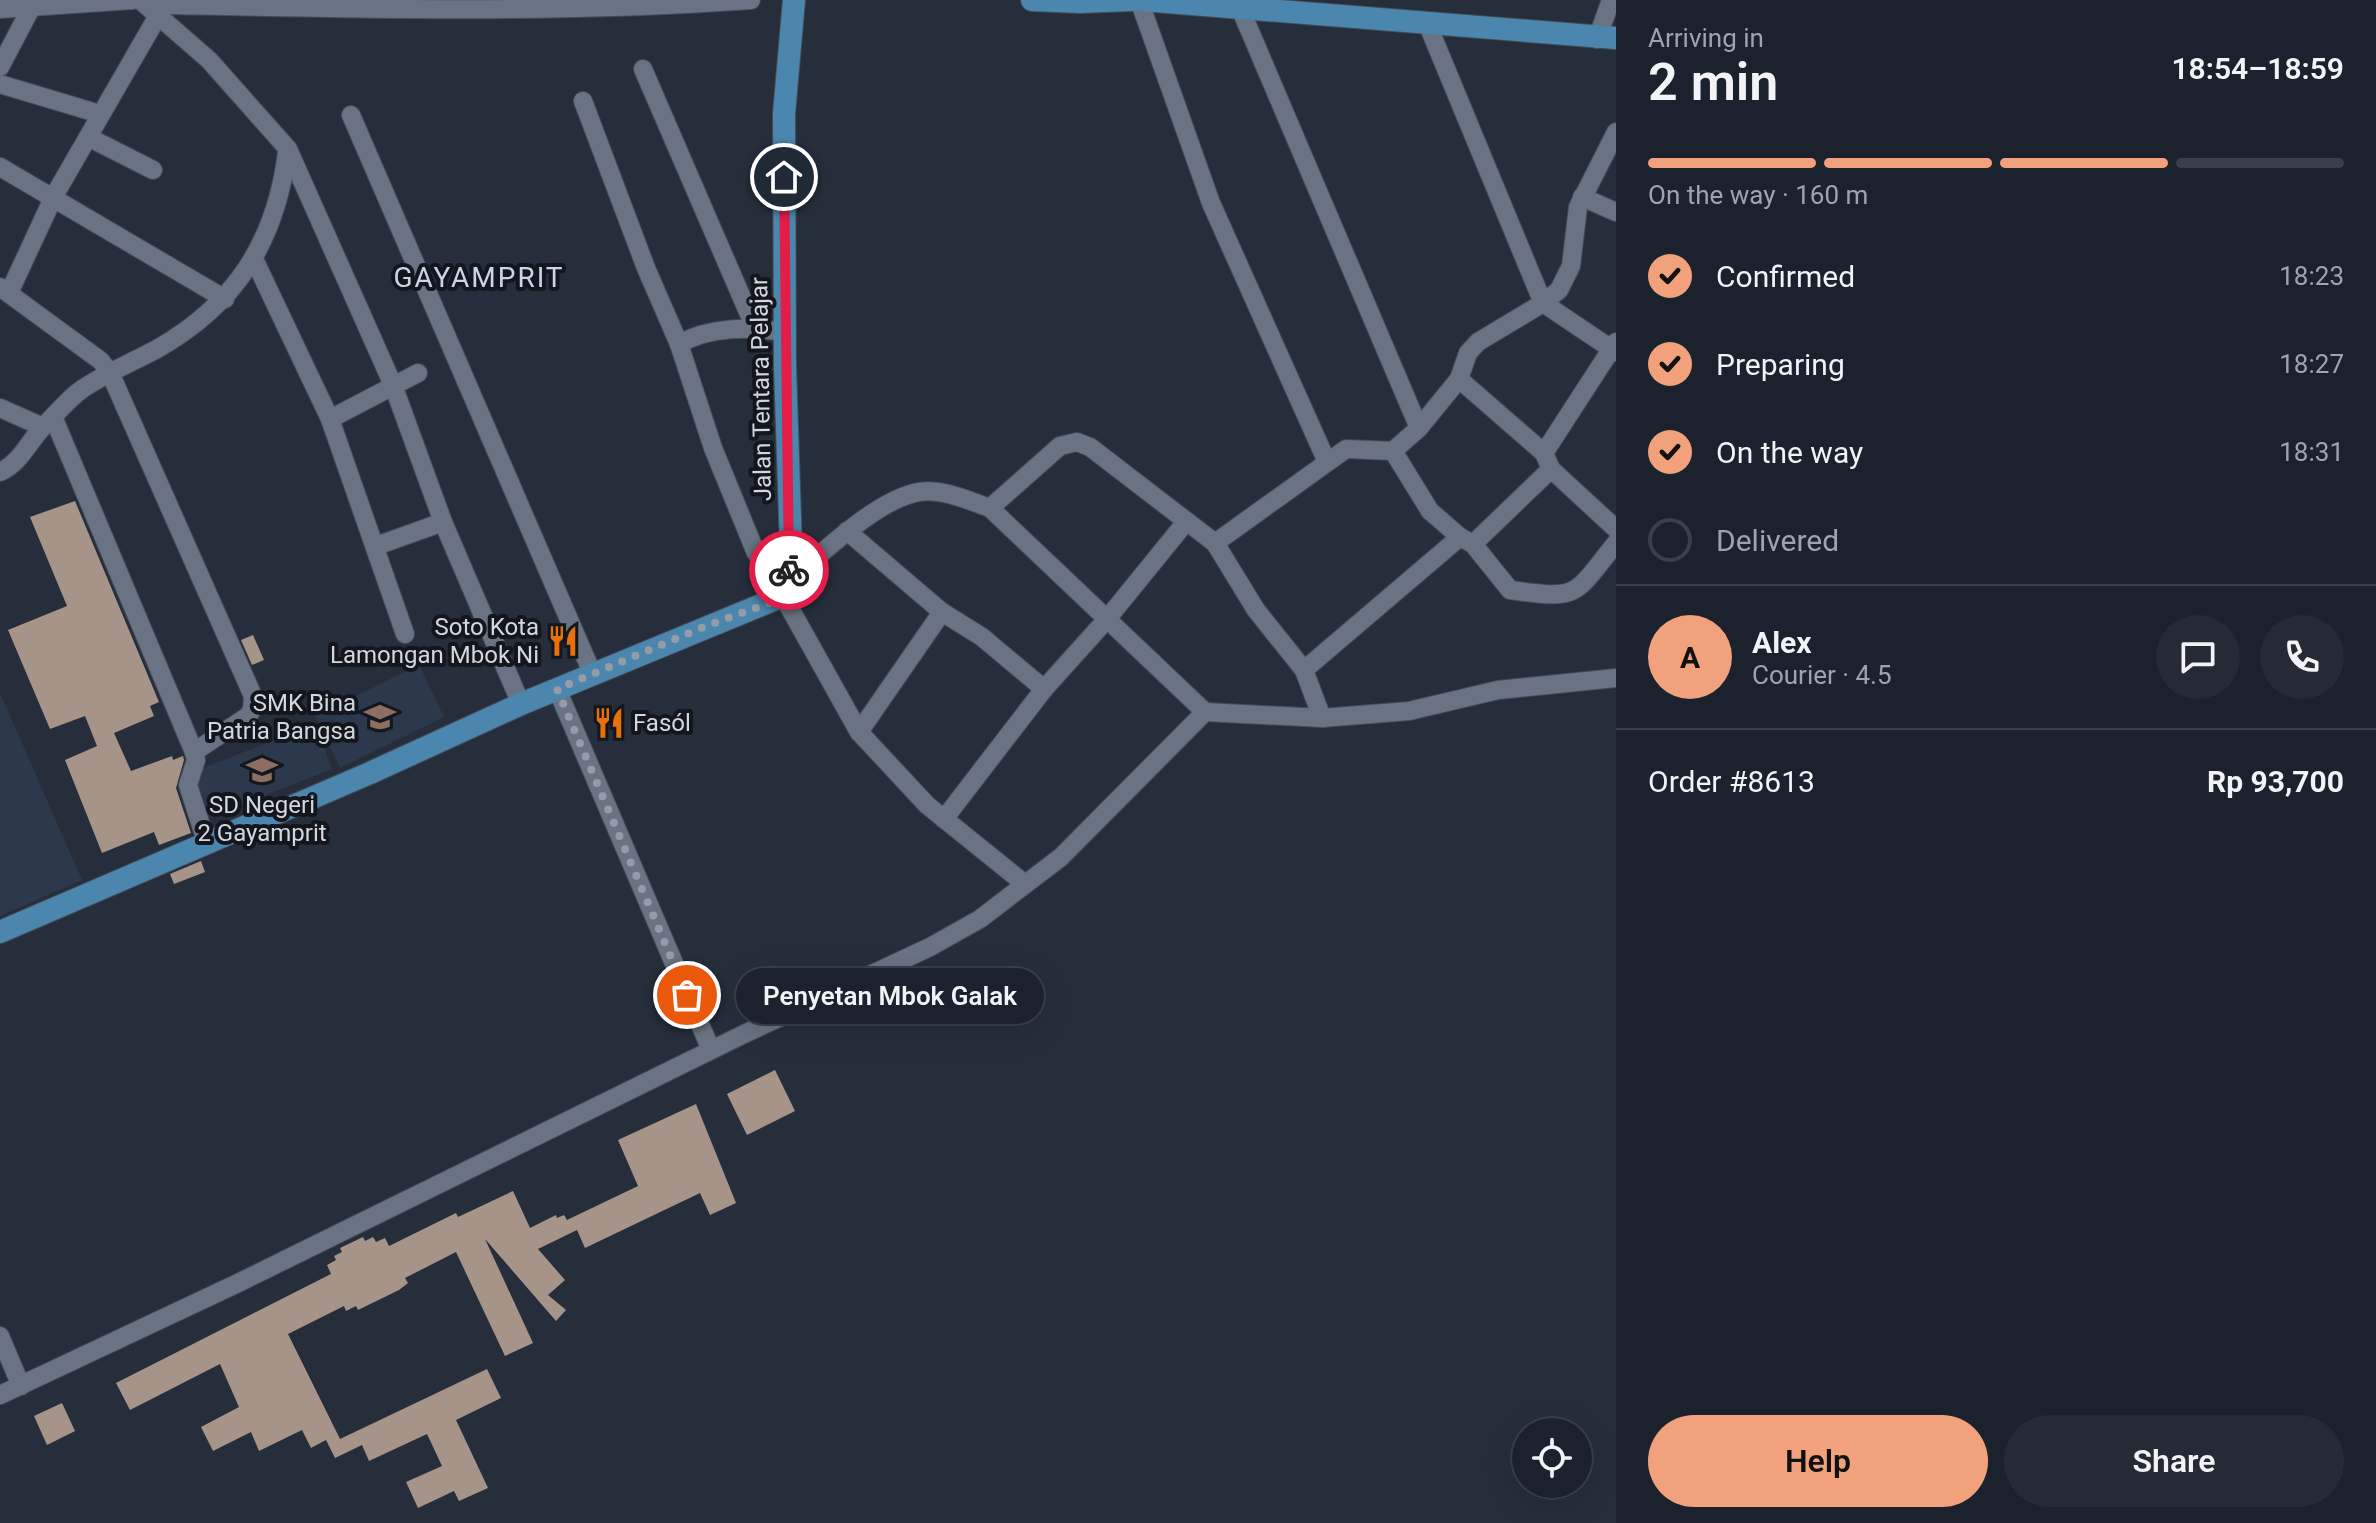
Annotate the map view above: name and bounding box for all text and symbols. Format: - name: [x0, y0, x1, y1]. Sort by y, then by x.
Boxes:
- text: Arriving in: [1648, 23, 1764, 53]
- text: 18:54–18:59: [2171, 51, 2344, 86]
- text: 2 min: [1648, 52, 1778, 113]
- pin: [750, 143, 818, 211]
- icon: home: [762, 155, 806, 199]
- text: On the way · 160 m: [1648, 180, 1868, 210]
- icon: check: [1648, 254, 1692, 298]
- text: Confirmed: [1716, 259, 1855, 294]
- district label: GAYAMPRIT: [393, 261, 565, 294]
- text: 18:23: [2279, 261, 2344, 291]
- street label: Jalan Tentara Pelajar: [745, 277, 777, 501]
- icon: check: [1648, 342, 1692, 386]
- text: Preparing: [1716, 347, 1845, 382]
- text: 18:27: [2279, 349, 2344, 379]
- icon: check: [1648, 430, 1692, 474]
- text: On the way: [1716, 435, 1863, 470]
- text: 18:31: [2279, 437, 2344, 467]
- text: Delivered: [1716, 523, 1839, 558]
- courier: [749, 530, 829, 610]
- icon: bike: [767, 548, 811, 592]
- place label: Soto Kota Lamongan Mbok Ni: [330, 613, 539, 669]
- button: chat: [2156, 615, 2240, 699]
- button: phone: [2260, 615, 2344, 699]
- restaurant icon: Soto Kota Lamongan Mbok Ni: [546, 624, 580, 658]
- text: Alex: [1752, 625, 1812, 660]
- text: A: [1680, 640, 1700, 675]
- text: Courier · 4.5: [1752, 660, 1892, 690]
- place label: SMK Bina Patria Bangsa: [207, 689, 356, 745]
- school or university icon: SMK Bina Patria Bangsa: [363, 700, 397, 734]
- restaurant icon: Fasól: [592, 706, 626, 740]
- place label: Fasól: [633, 709, 691, 737]
- school or university icon: SD Negeri 2 Gayamprit: [245, 753, 279, 787]
- text: Order #8613: [1648, 764, 1815, 799]
- text: Rp 93,700: [2207, 764, 2344, 799]
- place label: SD Negeri 2 Gayamprit: [197, 791, 327, 847]
- pin: [653, 961, 721, 1029]
- callout: Penyetan Mbok Galak: [735, 967, 1043, 1023]
- icon: bag: [665, 973, 709, 1017]
- text: Penyetan Mbok Galak: [763, 981, 1017, 1011]
- button: Help: [1648, 1415, 1988, 1507]
- button: Share: [2004, 1415, 2344, 1507]
- map controls: [1512, 1418, 1592, 1498]
- button: locate: [1512, 1418, 1592, 1498]

